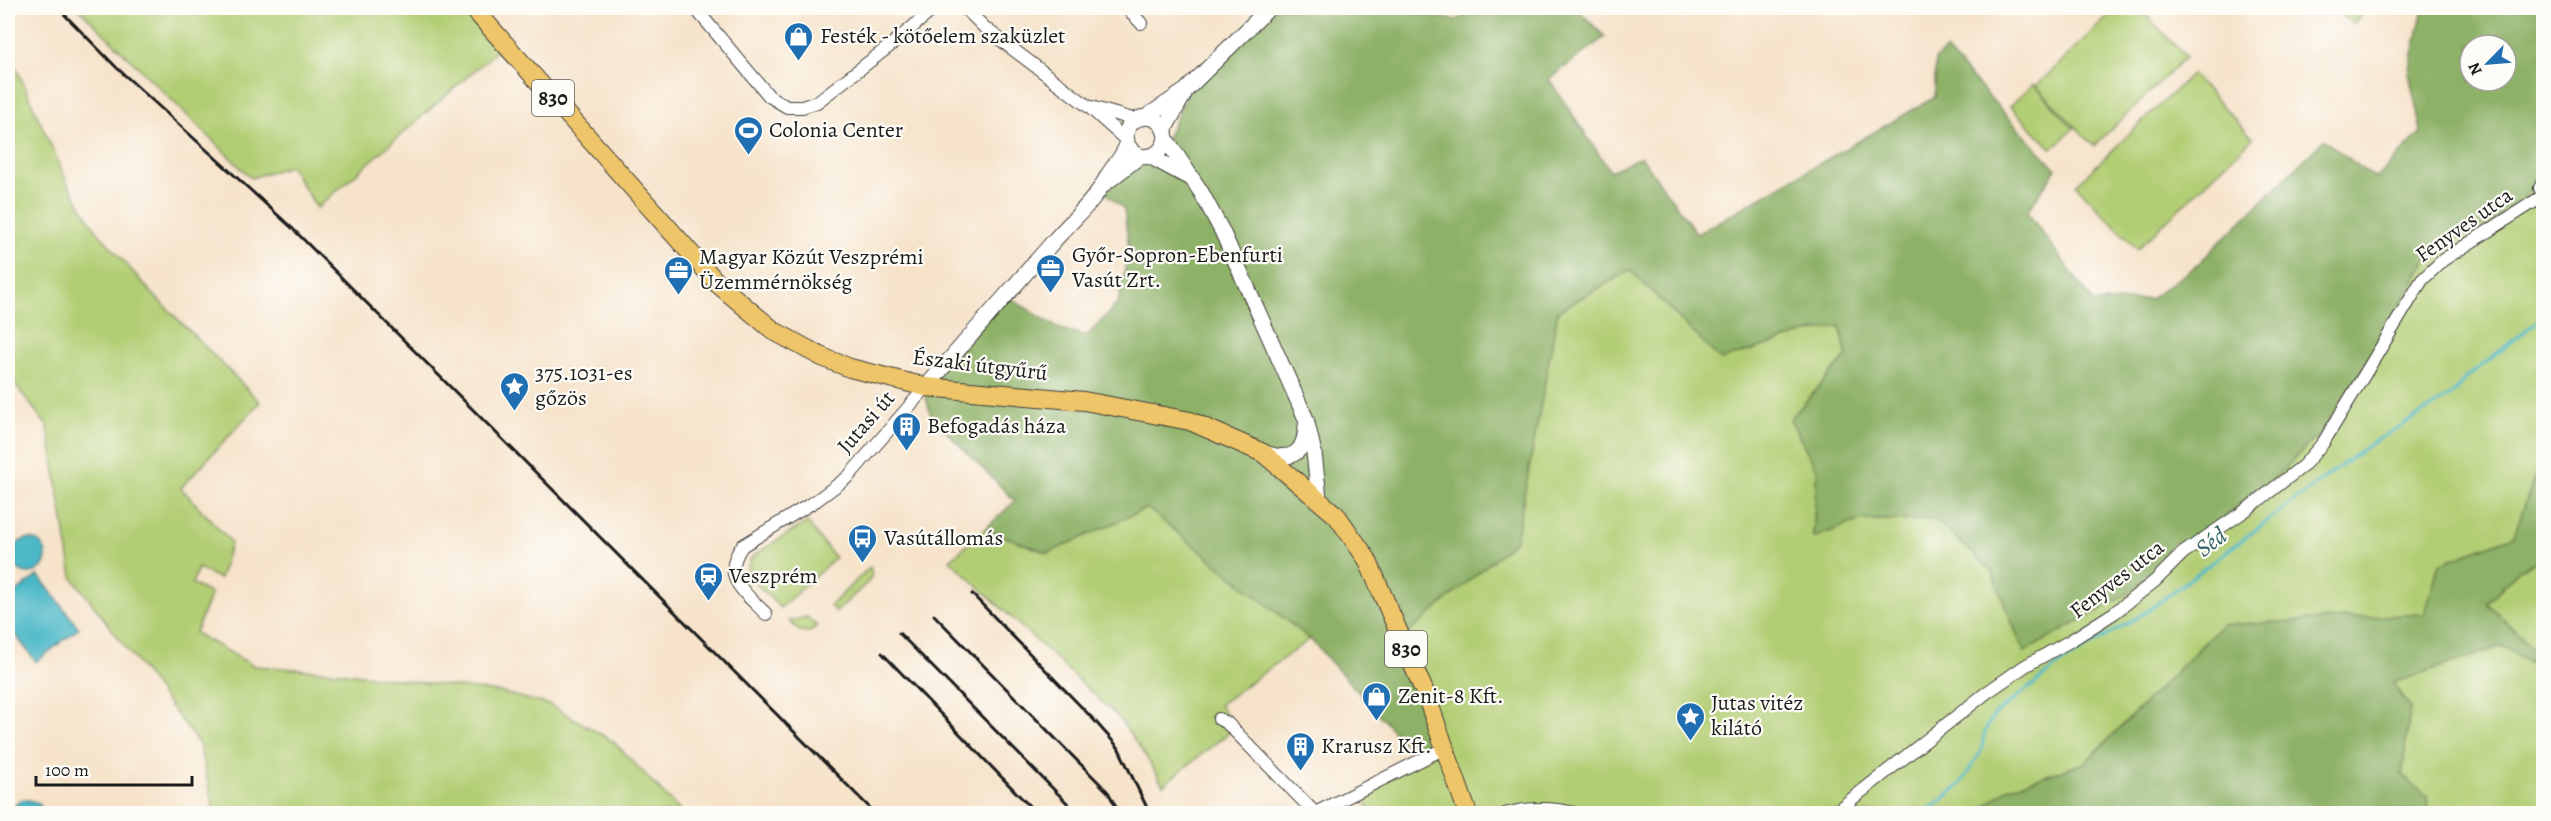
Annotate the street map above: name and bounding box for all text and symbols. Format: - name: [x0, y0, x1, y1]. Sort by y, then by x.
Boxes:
- shop icon: Festék - kötőelem szaküzlet: [783, 20, 815, 62]
- place label: Festék - kötőelem szaküzlet: [820, 21, 1065, 51]
- north arrow: [2458, 33, 2518, 93]
- text: N: [2463, 59, 2488, 79]
- road number: 830: [532, 80, 574, 116]
- sports icon: Colonia Center: [732, 114, 764, 156]
- place label: Colonia Center: [769, 115, 903, 145]
- street label: Fenyves utca: [2409, 180, 2519, 270]
- place label: Győr-Sopron-Ebenfurti Vasút Zrt.: [1071, 240, 1283, 295]
- place label: Magyar Közút Veszprémi Üzemmérnökség: [699, 242, 924, 297]
- office icon: Győr-Sopron-Ebenfurti Vasút Zrt.: [1035, 252, 1067, 294]
- office icon: Magyar Közút Veszprémi Üzemmérnökség: [662, 254, 694, 296]
- street label: Északi útgyűrű: [911, 342, 1049, 388]
- place label: 375.1031-es gőzös: [535, 358, 633, 413]
- place icon: 375.1031-es gőzös: [498, 370, 530, 412]
- street label: Jutasi út: [830, 384, 902, 460]
- building icon: Befogadás háza: [890, 410, 922, 452]
- place label: Befogadás háza: [927, 411, 1067, 441]
- water label: Séd: [2189, 520, 2233, 564]
- bus stop icon: Vasútállomás: [847, 522, 879, 564]
- place label: Vasútállomás: [883, 523, 1003, 553]
- street label: Fenyves utca: [2063, 532, 2171, 625]
- station icon: Veszprém: [692, 560, 724, 602]
- place label: Veszprém: [728, 561, 818, 591]
- road number: 830: [1385, 631, 1427, 667]
- shop icon: Zenit-8 Kft.: [1361, 680, 1393, 722]
- place label: Zenit-8 Kft.: [1398, 681, 1504, 711]
- place label: Jutas vitéz kilátó: [1711, 688, 1803, 743]
- place icon: Jutas vitéz kilátó: [1674, 700, 1706, 742]
- building icon: Krarusz Kft.: [1284, 730, 1316, 772]
- place label: Krarusz Kft.: [1321, 731, 1432, 761]
- scale bar: [36, 749, 192, 787]
- text: 100 m: [45, 758, 89, 782]

